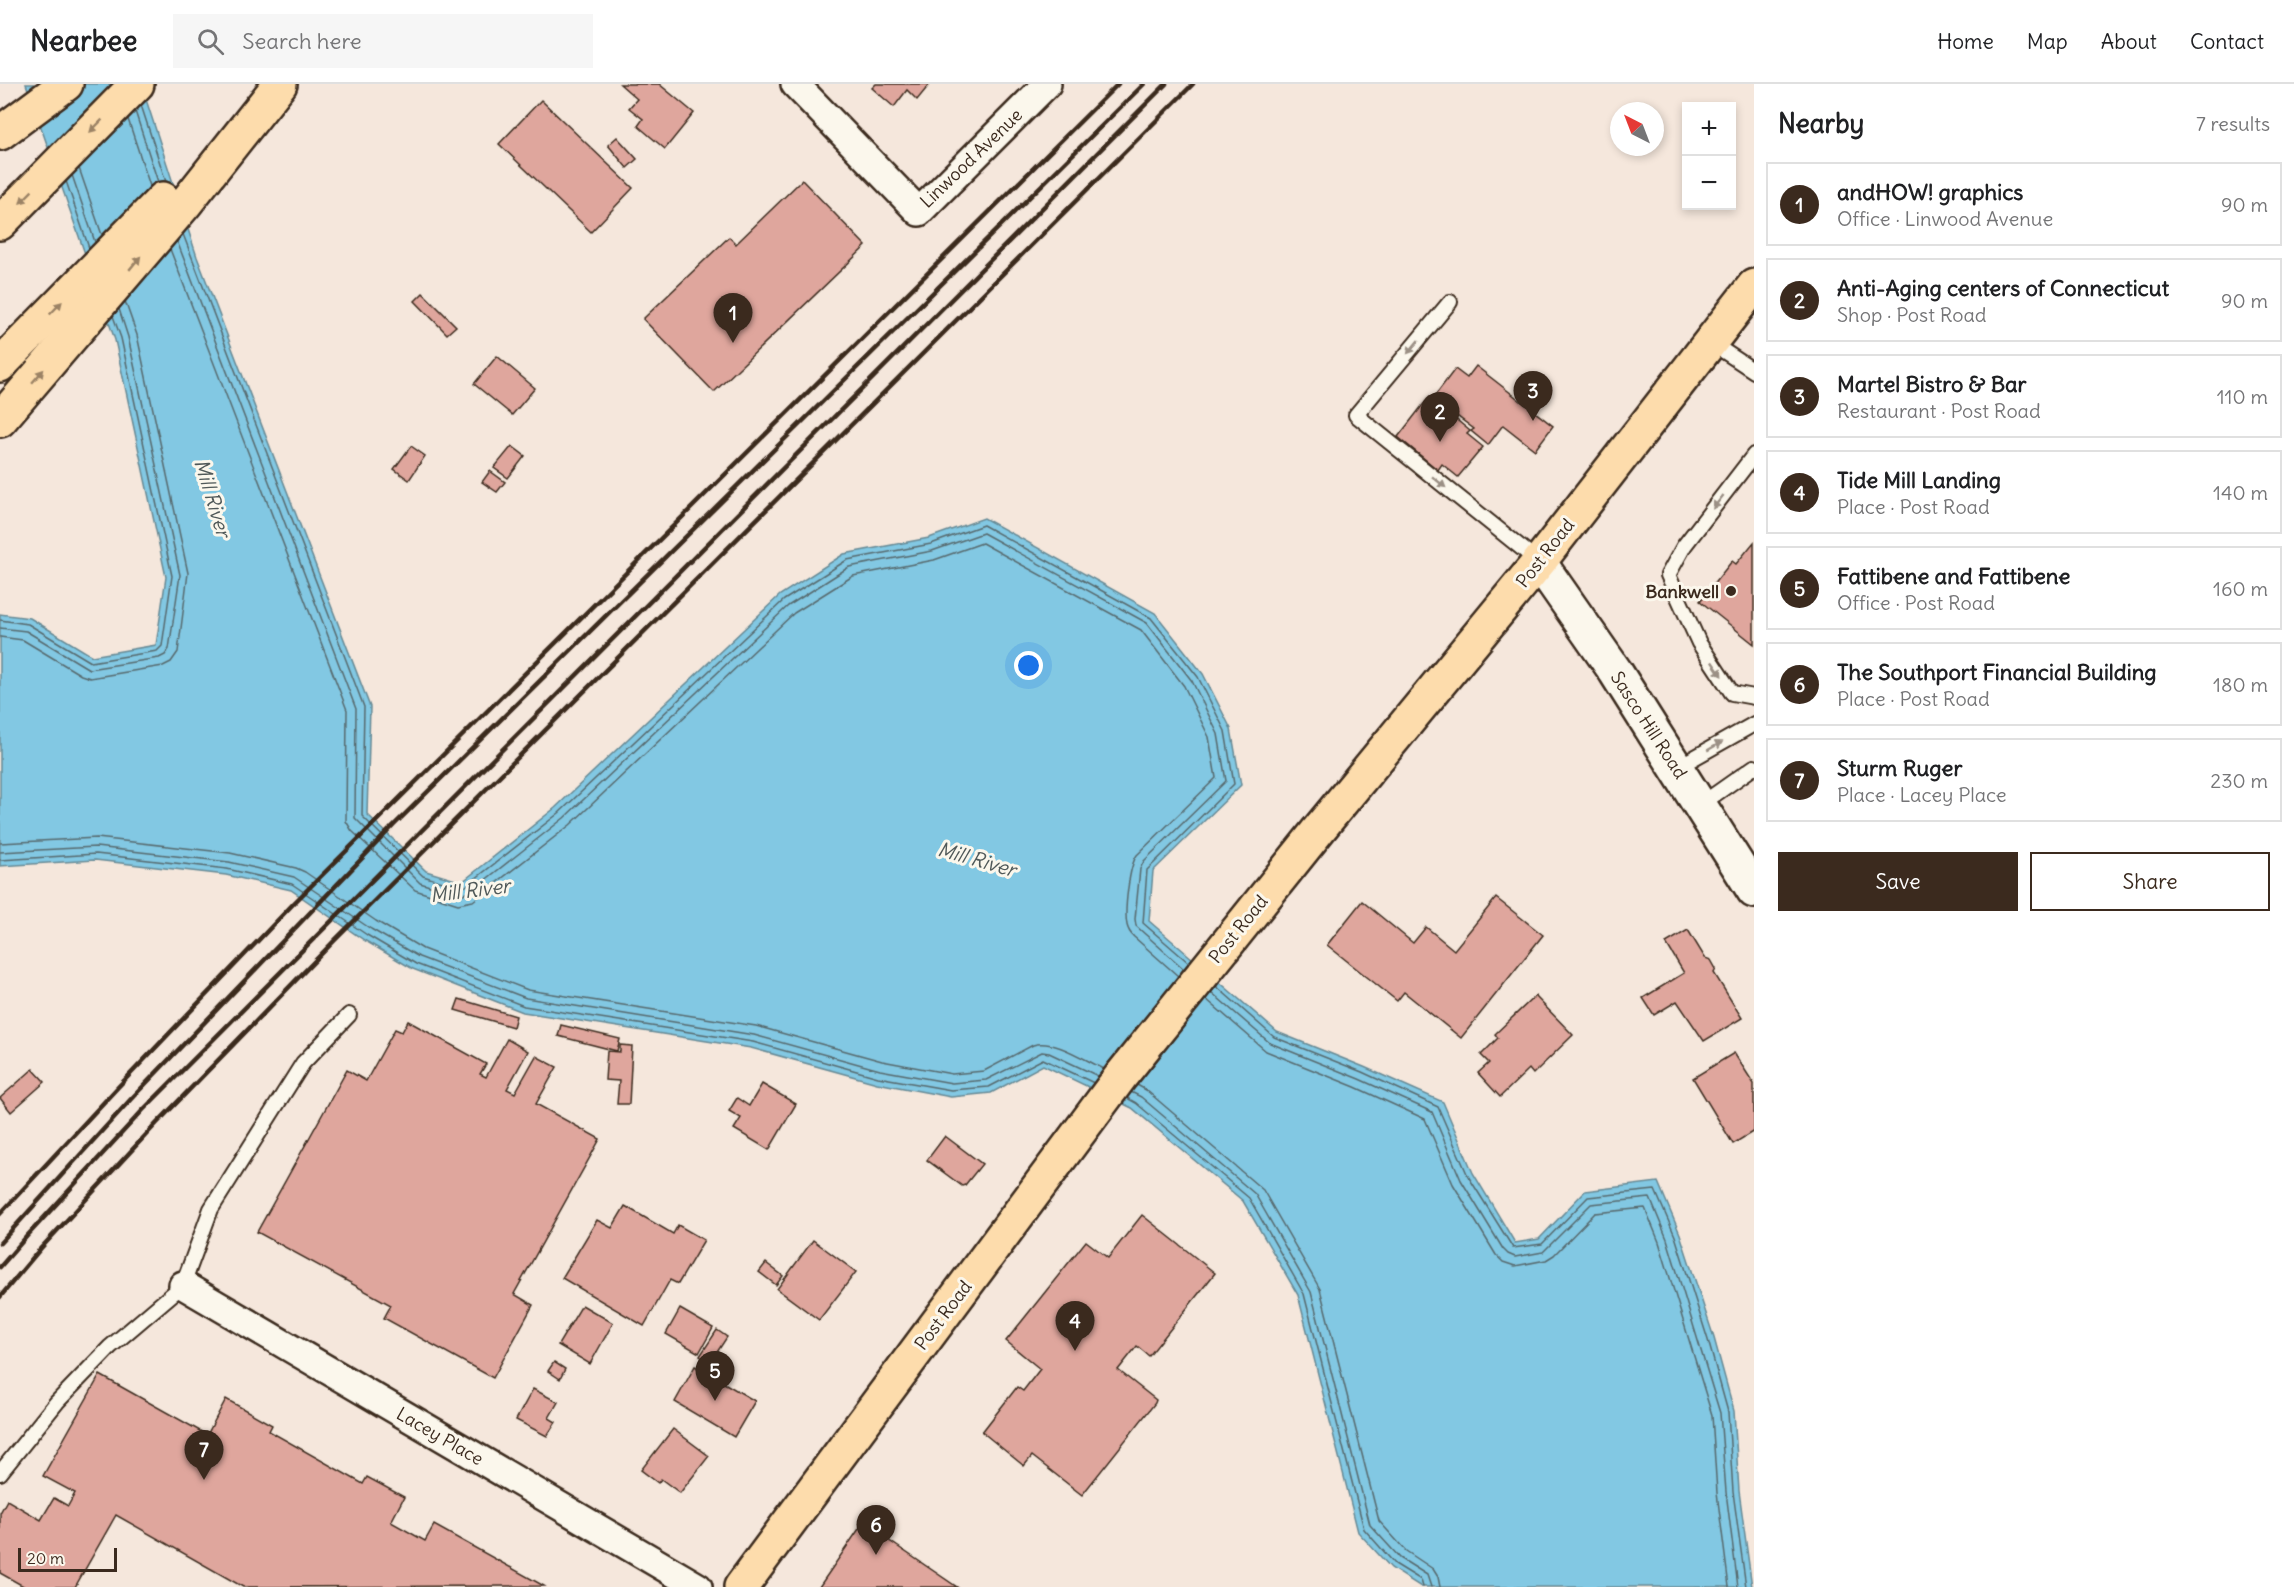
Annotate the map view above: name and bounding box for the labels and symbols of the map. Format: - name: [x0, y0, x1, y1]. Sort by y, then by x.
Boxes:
- north arrow: [1610, 102, 1664, 156]
- street label: Linwood Avenue: [915, 103, 1027, 213]
- one-way arrow: [89, 118, 103, 133]
- one-way arrow: [19, 190, 33, 204]
- one-way arrow: [128, 256, 141, 271]
- pin: 1: [714, 294, 752, 343]
- one-way arrow: [48, 301, 62, 315]
- one-way arrow: [1406, 339, 1419, 355]
- one-way arrow: [31, 369, 44, 384]
- pin: 3: [1514, 372, 1552, 421]
- pin: 2: [1420, 392, 1460, 442]
- water label: Mill River: [189, 456, 238, 543]
- one-way arrow: [1431, 475, 1446, 488]
- one-way arrow: [1713, 494, 1725, 509]
- street label: Post Road: [1511, 514, 1579, 592]
- place label: Bankwell: [1645, 580, 1719, 603]
- marker: Bankwell: [1724, 584, 1738, 598]
- your location: [1014, 651, 1043, 680]
- one-way arrow: [1711, 661, 1722, 677]
- street label: Sasco Hill Road: [1606, 667, 1692, 783]
- one-way arrow: [1707, 741, 1723, 752]
- water label: Mill River: [935, 836, 1022, 883]
- water label: Mill River: [429, 872, 514, 907]
- street label: Post Road: [1203, 890, 1273, 968]
- street label: Post Road: [909, 1275, 977, 1354]
- pin: 4: [1056, 1302, 1094, 1351]
- pin: 5: [696, 1352, 734, 1401]
- street label: Lacey Place: [392, 1402, 488, 1470]
- pin: 7: [184, 1430, 224, 1480]
- pin: 6: [856, 1506, 896, 1555]
- scale bar: [18, 1545, 117, 1572]

